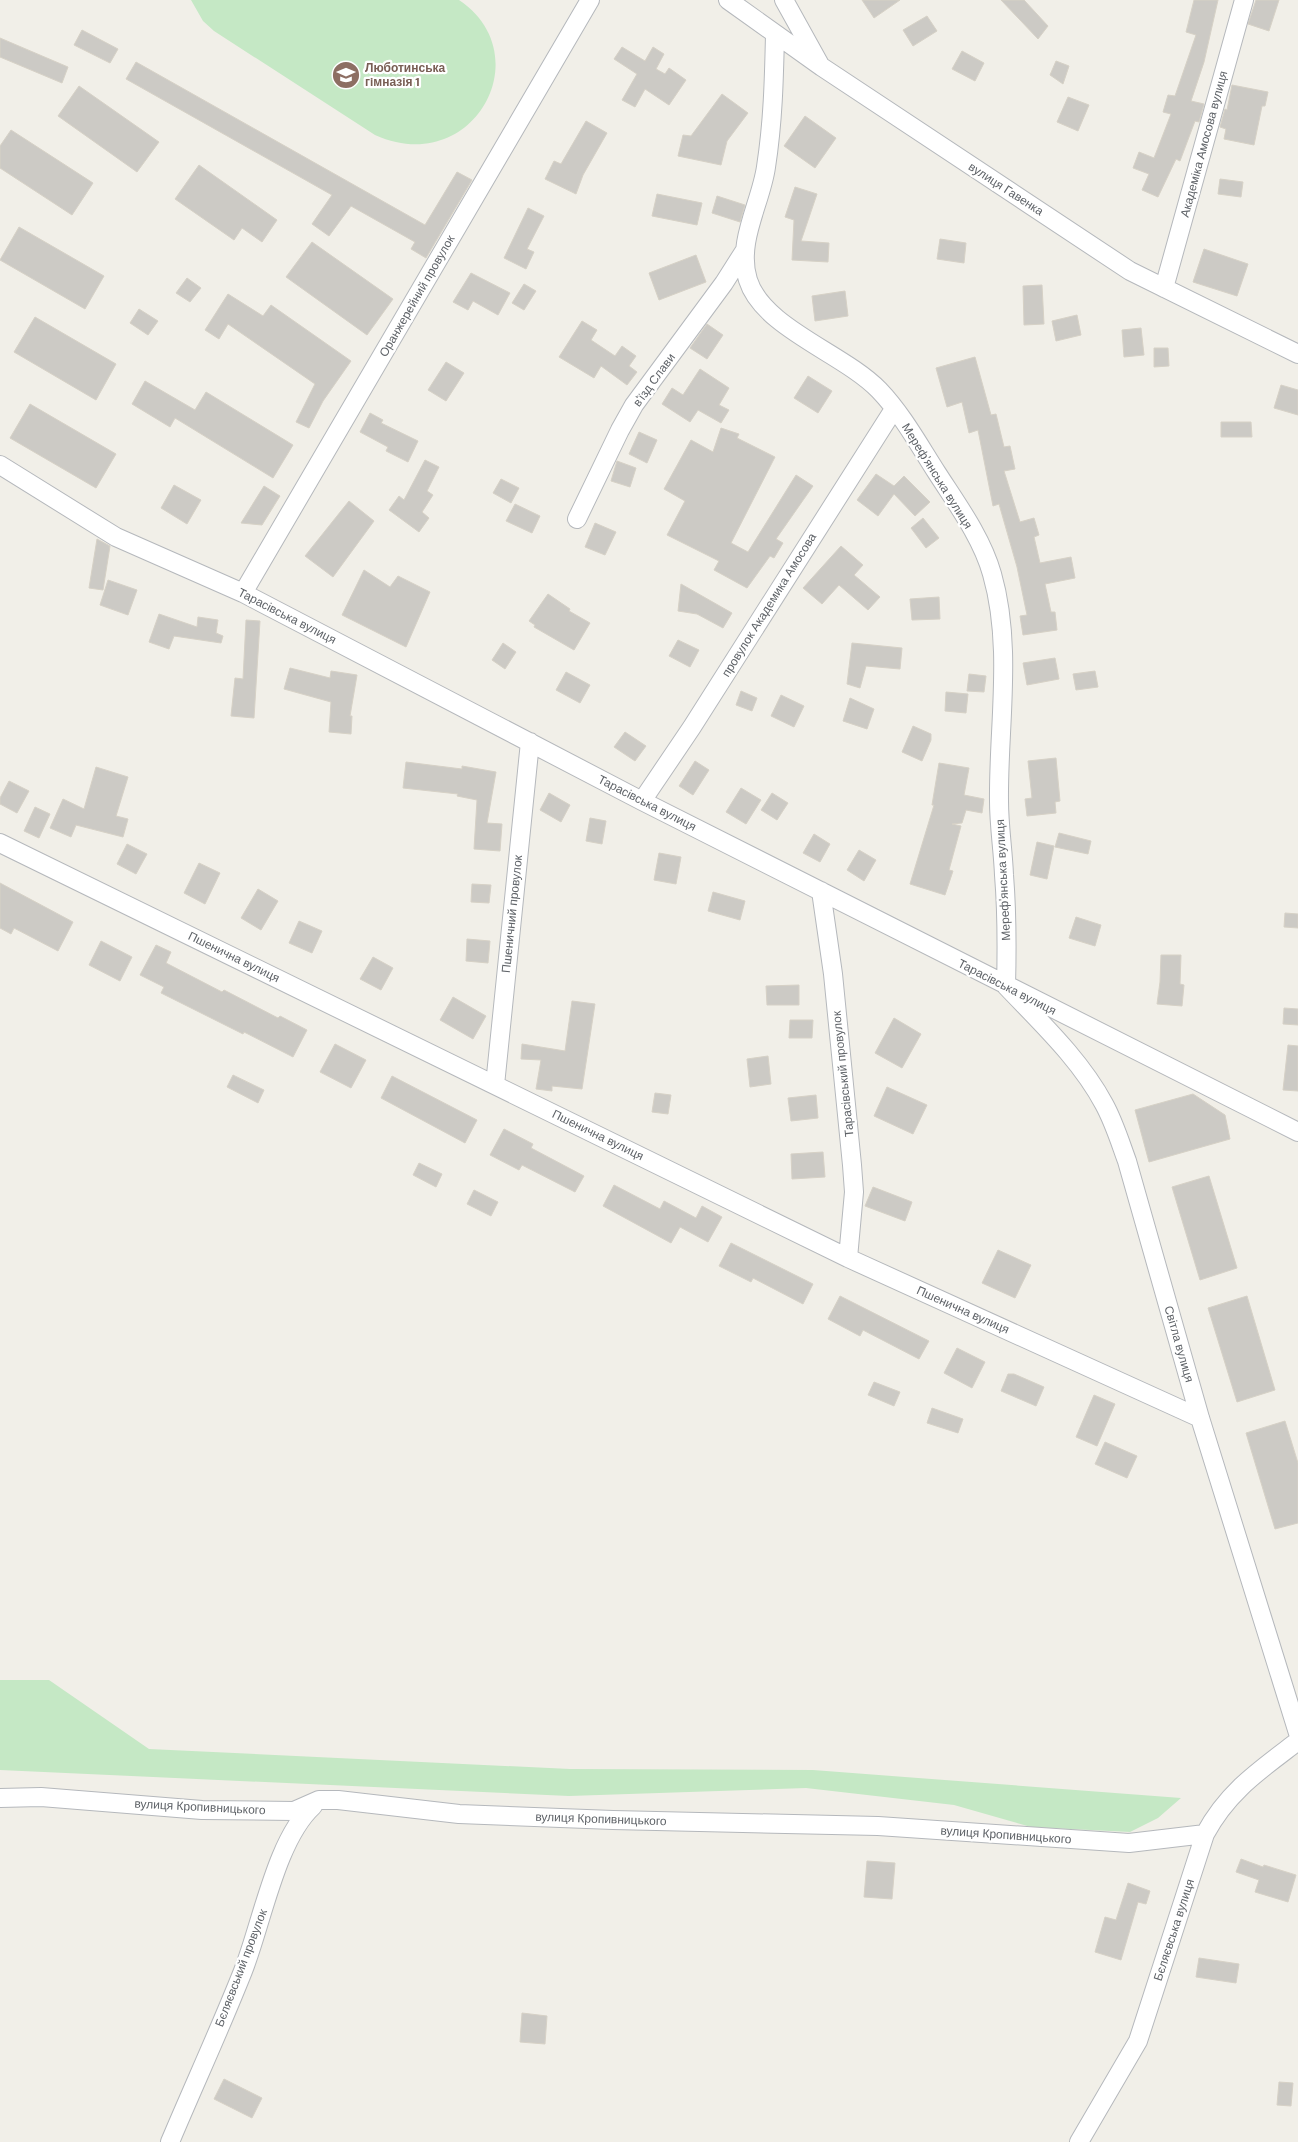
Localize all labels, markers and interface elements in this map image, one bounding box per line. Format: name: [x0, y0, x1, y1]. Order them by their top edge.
school or university icon: Люботинська гiмназiя 1: [331, 60, 361, 90]
place label: Люботинська гiмназiя 1: [365, 60, 446, 90]
street label: Академіка Амосова вулиця: [1177, 69, 1231, 219]
street label: вулиця Гавенка: [965, 159, 1047, 219]
street label: Оранжерейний провулок: [376, 232, 459, 360]
street label: в'їзд Слави: [629, 350, 679, 410]
street label: Мереф'янська вулиця: [898, 420, 976, 532]
street label: провулок Академика Амосова: [718, 530, 820, 680]
street label: Тарасівська вулиця: [235, 584, 339, 648]
street label: Тарасівська вулиця: [595, 771, 699, 835]
street label: Мереф'янська вулиця: [992, 819, 1014, 941]
street label: Пшеничний провулок: [498, 854, 526, 974]
street label: Пшенична вулиця: [186, 928, 282, 986]
street label: Тарасівська вулиця: [955, 955, 1059, 1019]
street label: Тарасівський провулок: [828, 1009, 858, 1138]
street label: Пшенична вулиця: [550, 1106, 646, 1164]
street label: Пшенична вулиця: [914, 1282, 1012, 1338]
street label: Світла вулиця: [1160, 1304, 1198, 1384]
street label: вулиця Кропивницького: [134, 1796, 266, 1818]
street label: вулиця Кропивницького: [535, 1809, 667, 1829]
street label: вулиця Кропивницького: [940, 1822, 1072, 1848]
street label: Бєляєвська вулиця: [1150, 1877, 1198, 1983]
street label: Бєляєвський провулок: [211, 1906, 271, 2029]

